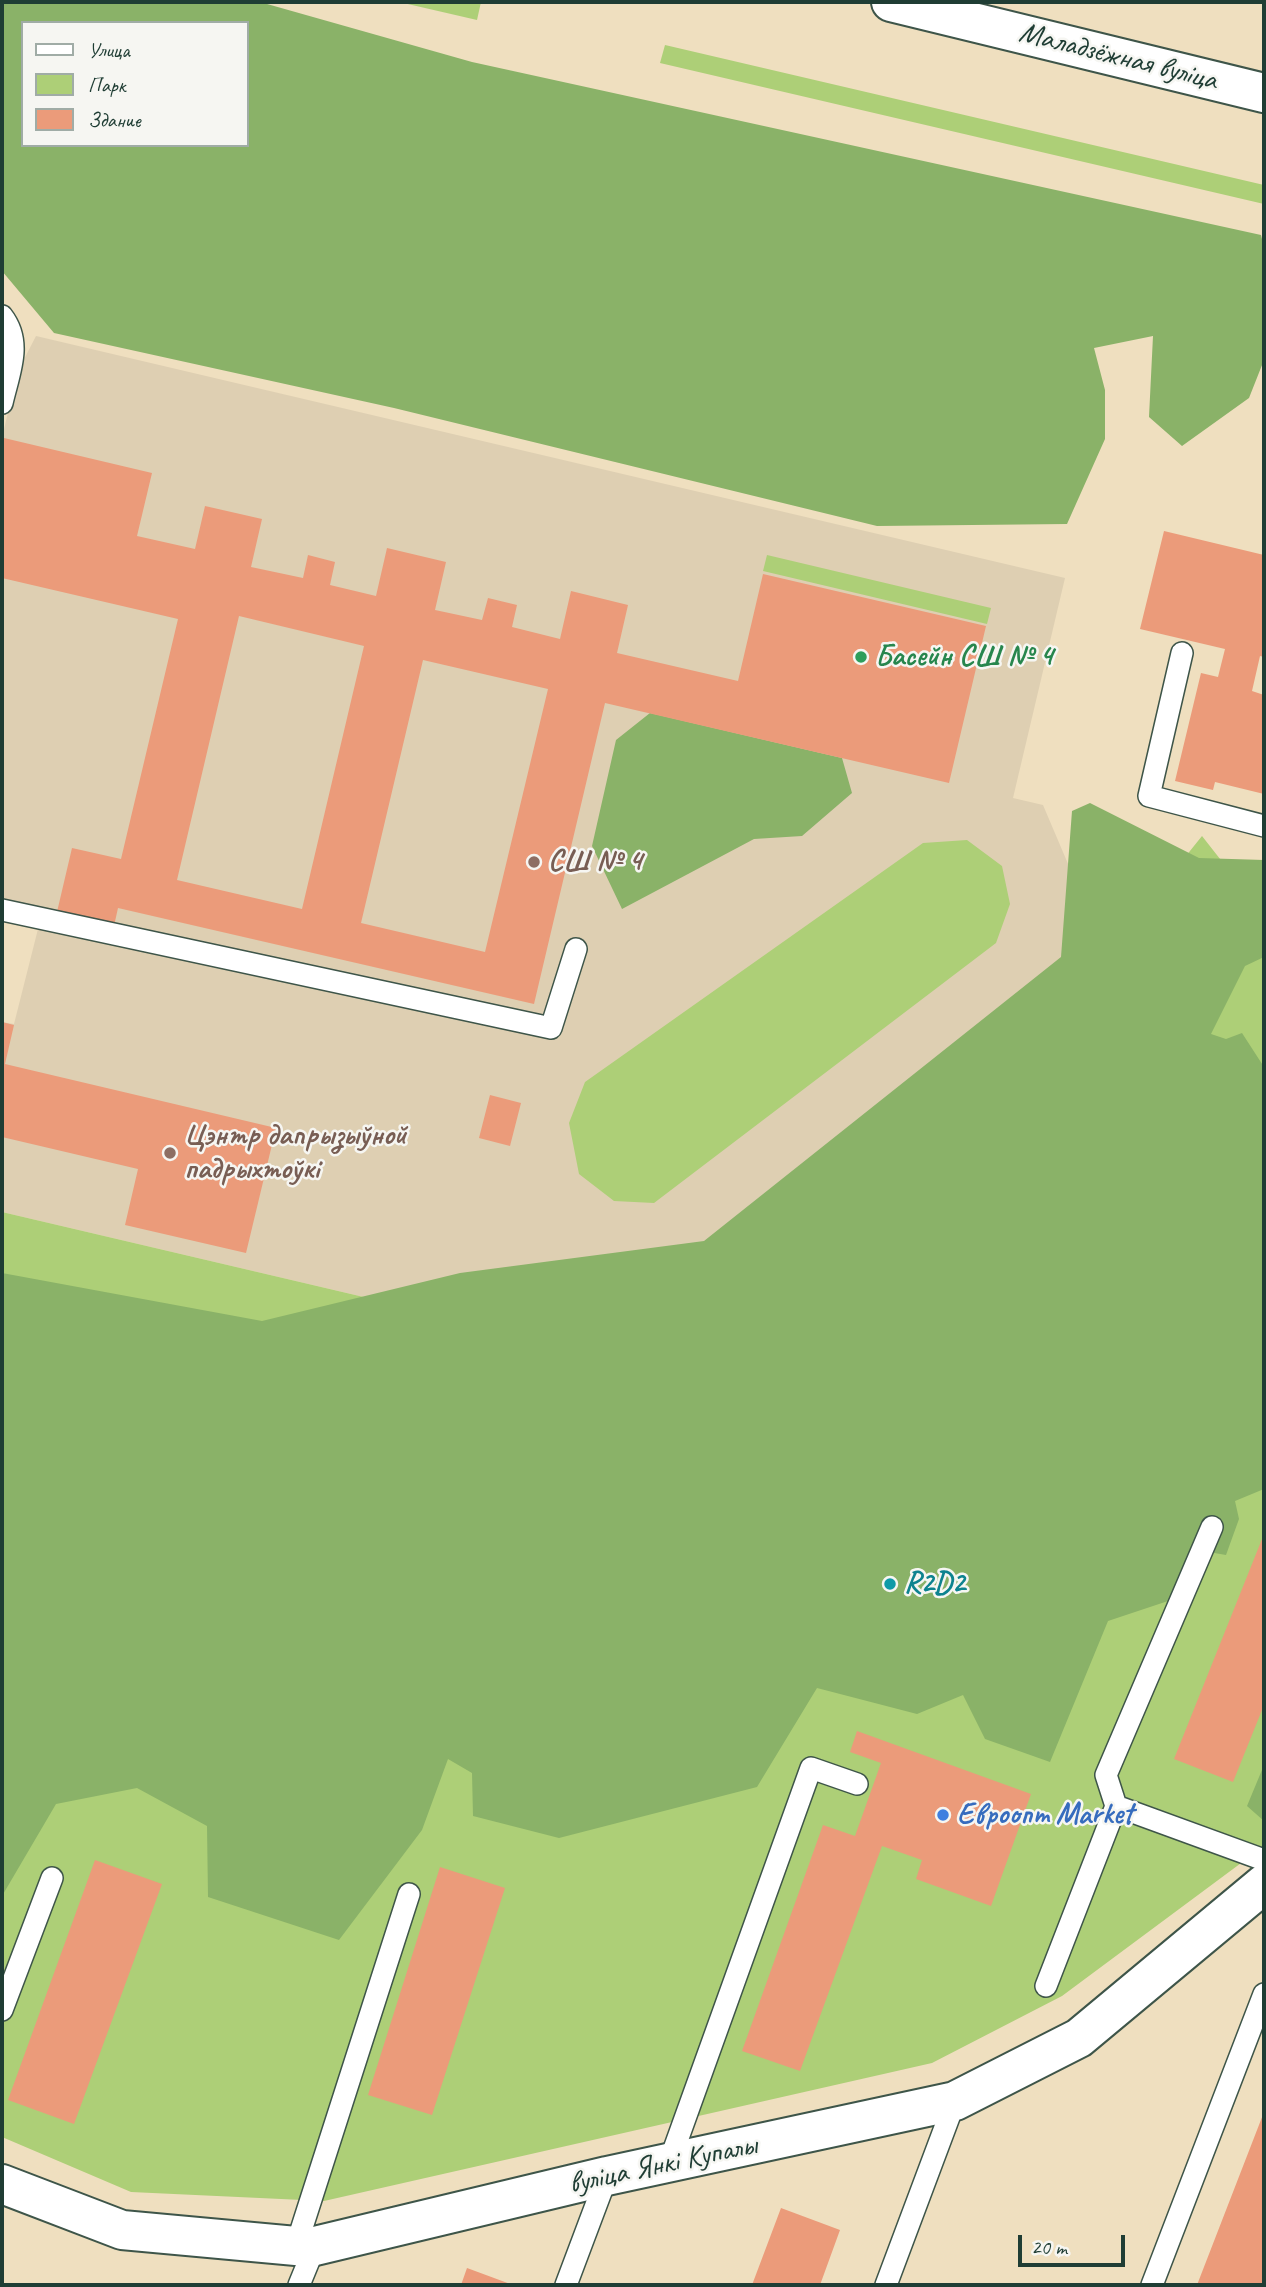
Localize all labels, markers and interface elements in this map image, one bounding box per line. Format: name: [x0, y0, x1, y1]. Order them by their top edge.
street label: Маладзёжная вуліца: [1015, 15, 1221, 99]
legend: [21, 21, 248, 147]
text: Улица: [88, 37, 130, 63]
text: Парк: [88, 72, 125, 98]
text: Здание: [88, 107, 141, 133]
place label: Басейн СШ № 4: [875, 639, 1053, 675]
marker: Басейн СШ № 4: [853, 649, 869, 665]
place label: СШ № 4: [548, 844, 642, 880]
marker: СШ № 4: [526, 854, 542, 870]
place label: Цэнтр дапрызыўной падрыхтоўкі: [184, 1118, 406, 1188]
marker: Цэнтр дапрызыўной падрыхтоўкі: [162, 1145, 178, 1161]
place label: R2D2: [904, 1566, 965, 1602]
marker: R2D2: [882, 1576, 898, 1592]
place label: Евроопт Market: [957, 1797, 1133, 1833]
marker: Евроопт Market: [935, 1807, 951, 1823]
street label: вуліца Янкі Купалы: [566, 2127, 760, 2203]
scale bar: [1021, 2220, 1128, 2264]
text: 20 m: [1031, 2234, 1067, 2260]

